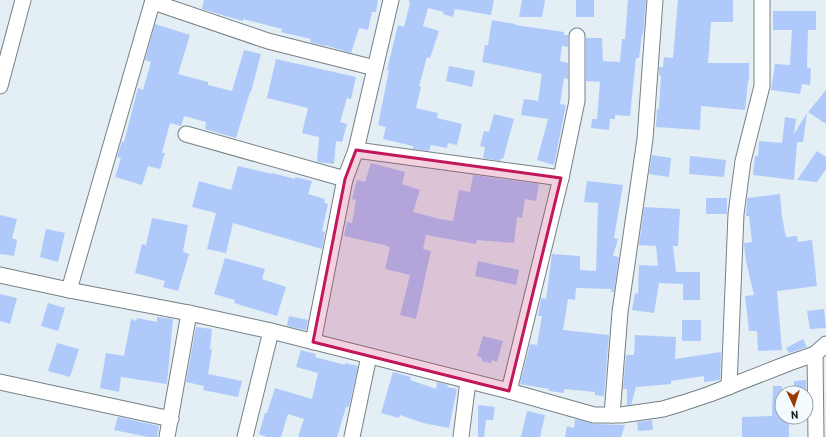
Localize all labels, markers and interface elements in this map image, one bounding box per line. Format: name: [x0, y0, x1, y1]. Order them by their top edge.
north arrow: [774, 385, 814, 425]
text: N: [791, 409, 799, 422]

